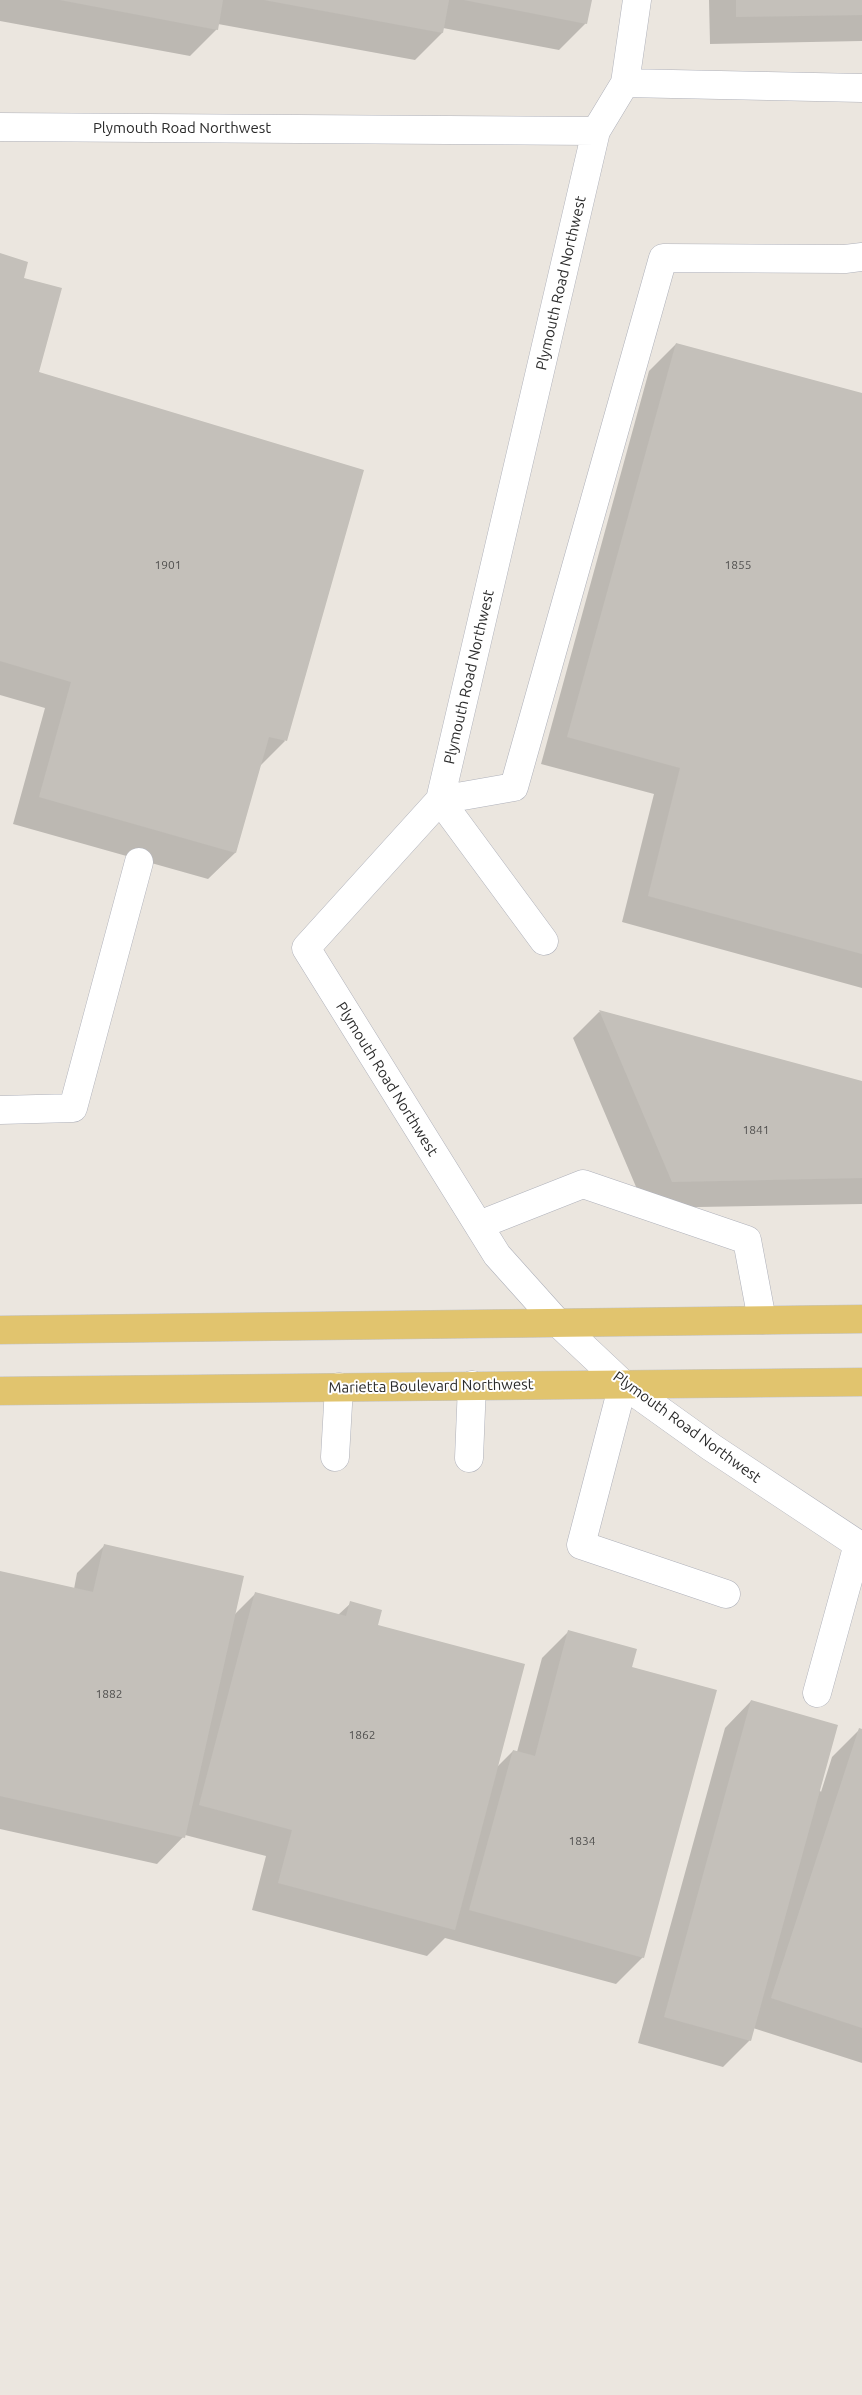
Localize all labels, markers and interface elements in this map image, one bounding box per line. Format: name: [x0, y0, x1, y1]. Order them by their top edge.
street label: Plymouth Road Northwest: [93, 119, 271, 137]
street label: Plymouth Road Northwest: [532, 194, 590, 372]
house number: 1901: [154, 558, 182, 572]
house number: 1855: [724, 558, 752, 572]
street label: Plymouth Road Northwest: [440, 588, 498, 766]
street label: Plymouth Road Northwest: [332, 999, 442, 1159]
house number: 1841: [742, 1123, 770, 1137]
street label: Plymouth Road Northwest: [610, 1367, 764, 1487]
street label: Marietta Boulevard Northwest: [328, 1375, 534, 1397]
house number: 1882: [95, 1687, 123, 1701]
house number: 1862: [348, 1728, 376, 1742]
house number: 1834: [568, 1834, 596, 1848]

